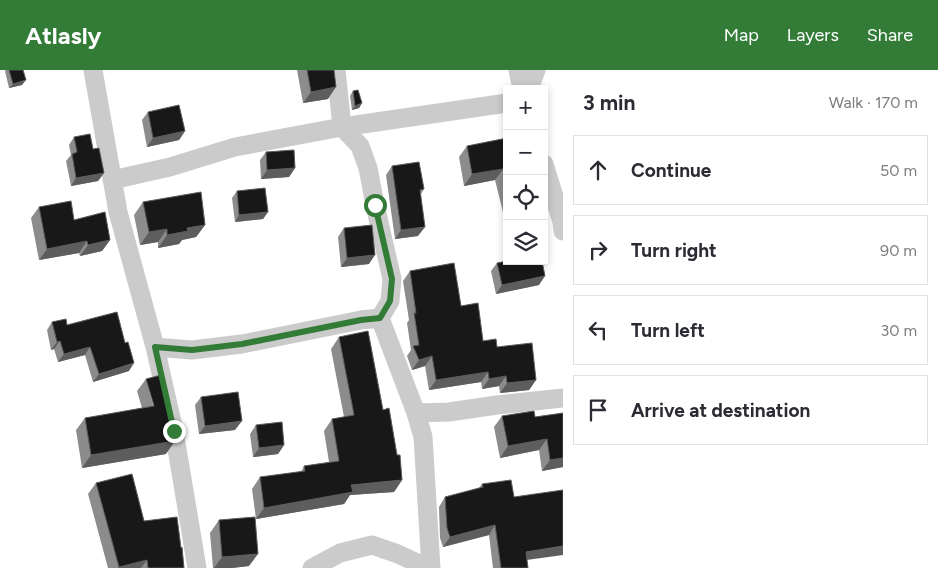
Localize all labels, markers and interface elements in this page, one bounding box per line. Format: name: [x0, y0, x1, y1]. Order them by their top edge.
text: Atlasly: [25, 21, 101, 50]
text: Map: [724, 24, 759, 46]
text: Layers: [787, 24, 839, 46]
text: Share: [867, 24, 913, 46]
map controls: [503, 85, 548, 265]
button: +: [503, 85, 548, 130]
text: 3 min: [583, 90, 635, 115]
text: Walk · 170 m: [829, 93, 918, 112]
button: −: [503, 130, 548, 175]
icon: ahead: [584, 156, 612, 184]
text: Continue: [631, 159, 711, 182]
text: 50 m: [880, 161, 917, 180]
button: locate: [503, 175, 548, 220]
route start: [364, 194, 387, 217]
button: layers: [503, 220, 548, 265]
icon: right: [584, 236, 612, 264]
text: Turn right: [631, 239, 717, 262]
text: 90 m: [880, 241, 917, 260]
icon: left: [584, 316, 612, 344]
text: Turn left: [631, 319, 705, 342]
text: 30 m: [880, 321, 917, 340]
icon: arrive: [584, 396, 612, 424]
text: Arrive at destination: [631, 399, 810, 422]
route end: [163, 420, 186, 443]

